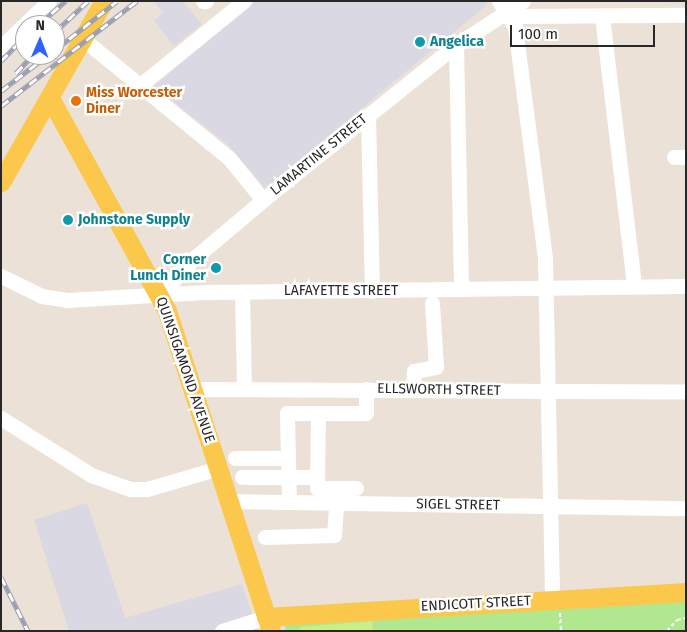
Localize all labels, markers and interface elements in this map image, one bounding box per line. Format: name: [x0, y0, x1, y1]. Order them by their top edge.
north arrow: [15, 15, 65, 65]
scale bar: [512, 15, 657, 47]
text: N: [35, 17, 45, 34]
text: 100 m: [518, 25, 558, 43]
place label: Angelica: [430, 34, 484, 50]
marker: Angelica: [414, 36, 426, 48]
place label: Miss Worcester Diner: [86, 85, 182, 118]
marker: Miss Worcester Diner: [70, 95, 82, 107]
street label: LAMARTINE STREET: [267, 111, 371, 199]
place label: Johnstone Supply: [78, 212, 190, 228]
marker: Johnstone Supply: [62, 214, 74, 226]
place label: Corner Lunch Diner: [130, 252, 206, 284]
marker: Corner Lunch Diner: [210, 262, 222, 274]
street label: LAFAYETTE STREET: [284, 283, 398, 299]
street label: QUINSIGAMOND AVENUE: [152, 295, 218, 445]
street label: ELLSWORTH STREET: [377, 381, 501, 399]
street label: SIGEL STREET: [416, 496, 500, 514]
street label: ENDICOTT STREET: [420, 593, 532, 615]

